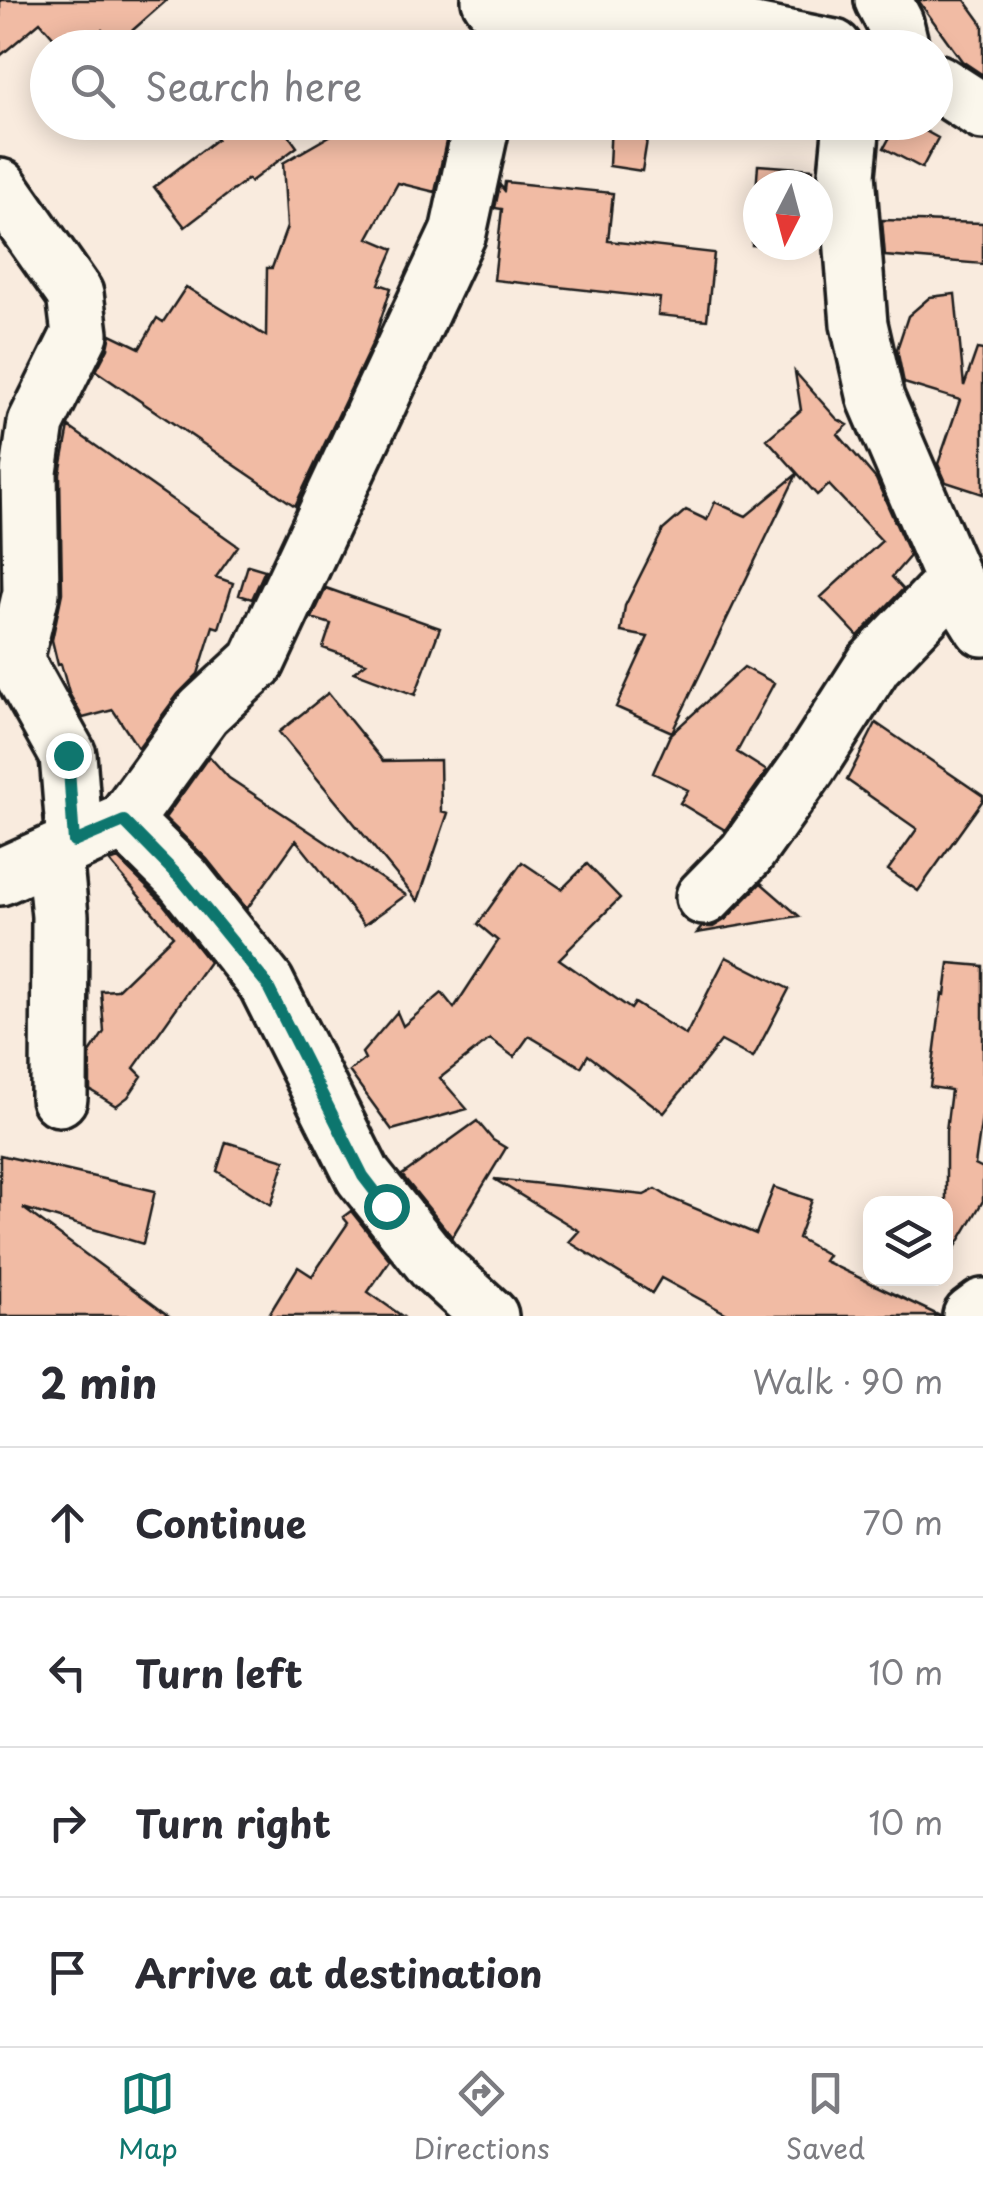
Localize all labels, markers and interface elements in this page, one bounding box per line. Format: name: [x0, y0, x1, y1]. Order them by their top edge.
search box: [30, 30, 953, 140]
text: Search here: [145, 57, 362, 114]
icon: search: [65, 58, 120, 113]
north arrow: [743, 170, 833, 260]
route end: [46, 733, 92, 779]
route start: [364, 1184, 410, 1230]
map controls: [863, 1196, 953, 1286]
button: layers: [863, 1196, 953, 1286]
text: 2 min: [40, 1350, 157, 1413]
text: Walk · 90 m: [752, 1357, 943, 1405]
text: Continue: [135, 1494, 306, 1551]
icon: ahead: [40, 1495, 95, 1550]
text: 70 m: [863, 1498, 943, 1546]
text: Turn left: [135, 1644, 303, 1701]
icon: left: [40, 1645, 95, 1700]
text: 10 m: [869, 1648, 943, 1696]
text: Turn right: [135, 1794, 331, 1851]
icon: right: [40, 1795, 95, 1850]
text: 10 m: [869, 1798, 943, 1846]
text: Arrive at destination: [135, 1944, 543, 2001]
icon: arrive: [40, 1945, 95, 2000]
tab: Map: [118, 2066, 178, 2169]
tab: Directions: [414, 2066, 550, 2169]
tab: Saved: [786, 2066, 865, 2169]

